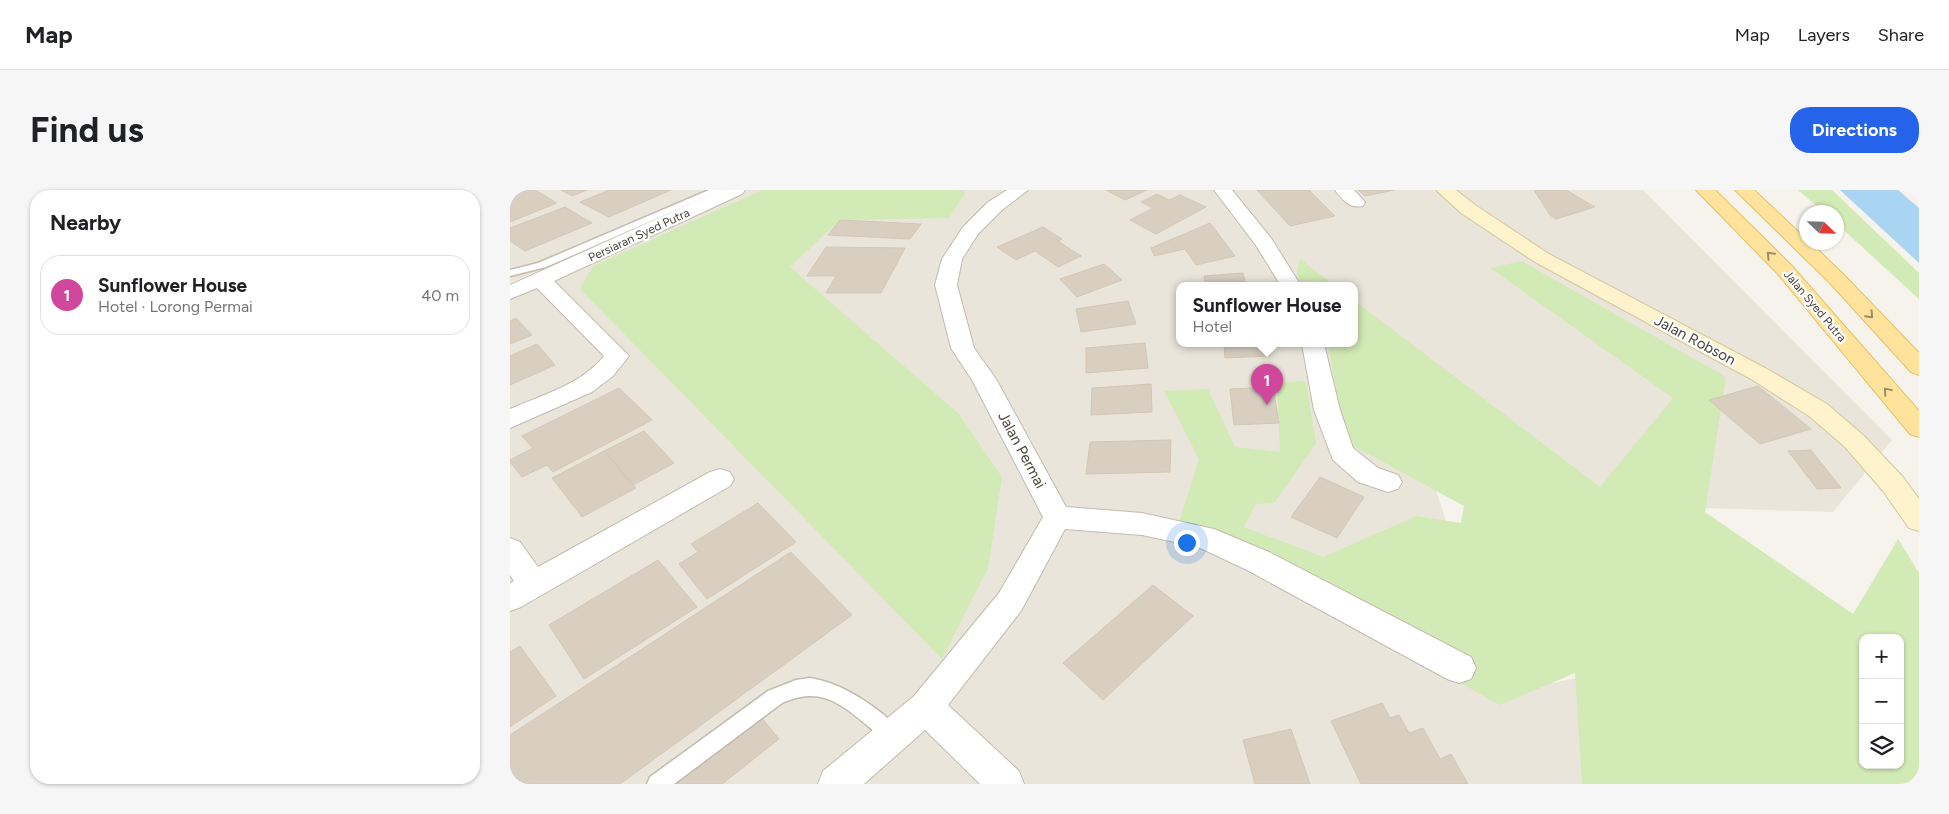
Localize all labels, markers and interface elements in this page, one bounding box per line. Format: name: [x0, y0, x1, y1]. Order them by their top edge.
text: Map: [25, 20, 73, 49]
text: Map: [1735, 24, 1770, 46]
text: Layers: [1798, 24, 1850, 46]
text: Share: [1878, 24, 1924, 46]
button: Directions: [1790, 107, 1919, 153]
text: Find us: [30, 109, 144, 151]
street label: Persiaran Syed Putra: [586, 205, 692, 265]
north arrow: [1799, 205, 1844, 250]
text: Nearby: [50, 210, 121, 235]
one-way arrow: [1767, 252, 1776, 261]
street label: Jalan Syed Putra: [1781, 267, 1849, 345]
text: Sunflower House: [98, 274, 247, 297]
popup: [1176, 282, 1358, 347]
text: 1: [64, 286, 70, 305]
text: 40 m: [421, 286, 459, 305]
text: Sunflower House: [1192, 294, 1342, 317]
text: Hotel · Lorong Permai: [98, 297, 253, 316]
one-way arrow: [1864, 309, 1873, 318]
street label: Jalan Robson: [1651, 311, 1739, 369]
text: Hotel: [1192, 317, 1232, 336]
pin: 1: [1251, 364, 1283, 405]
one-way arrow: [1884, 388, 1893, 397]
street label: Jalan Permai: [994, 409, 1050, 491]
your location: [1174, 530, 1200, 556]
map controls: [1859, 634, 1904, 769]
button: +: [1859, 634, 1904, 679]
button: −: [1859, 679, 1904, 724]
button: layers: [1859, 724, 1904, 769]

